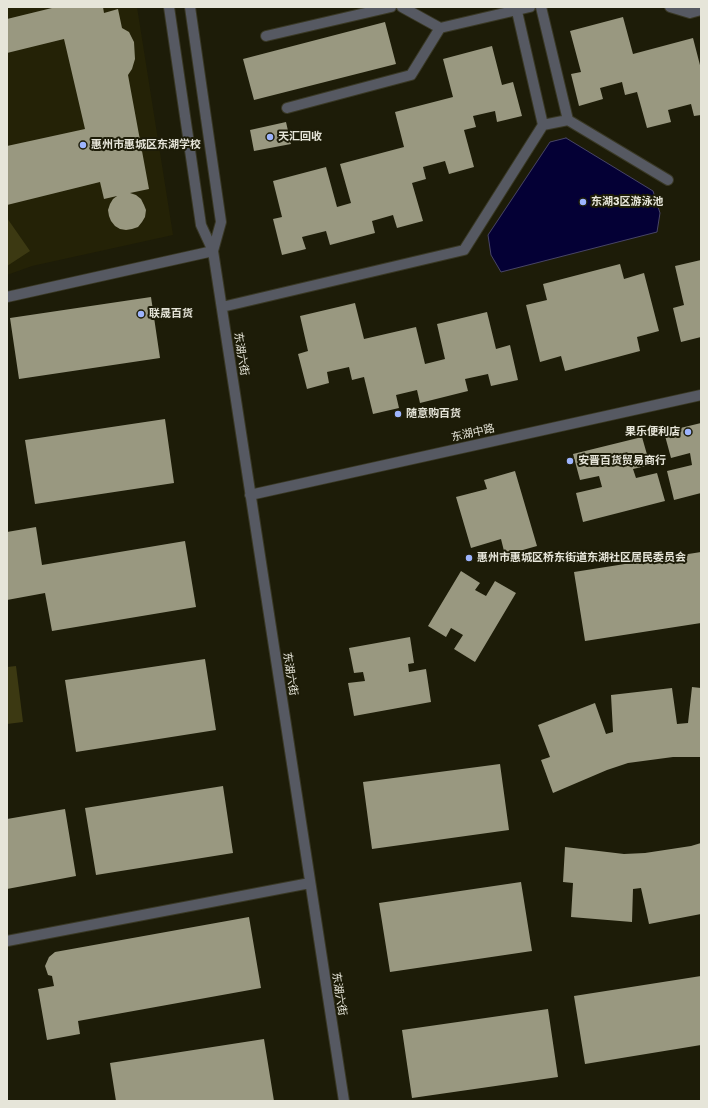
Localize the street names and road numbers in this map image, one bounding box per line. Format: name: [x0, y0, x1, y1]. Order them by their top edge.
street label: 东湖六街: [231, 331, 251, 377]
street label: 东湖中路: [450, 422, 496, 444]
street label: 东湖六街: [280, 651, 300, 697]
street label: 东湖六街: [329, 971, 349, 1017]

